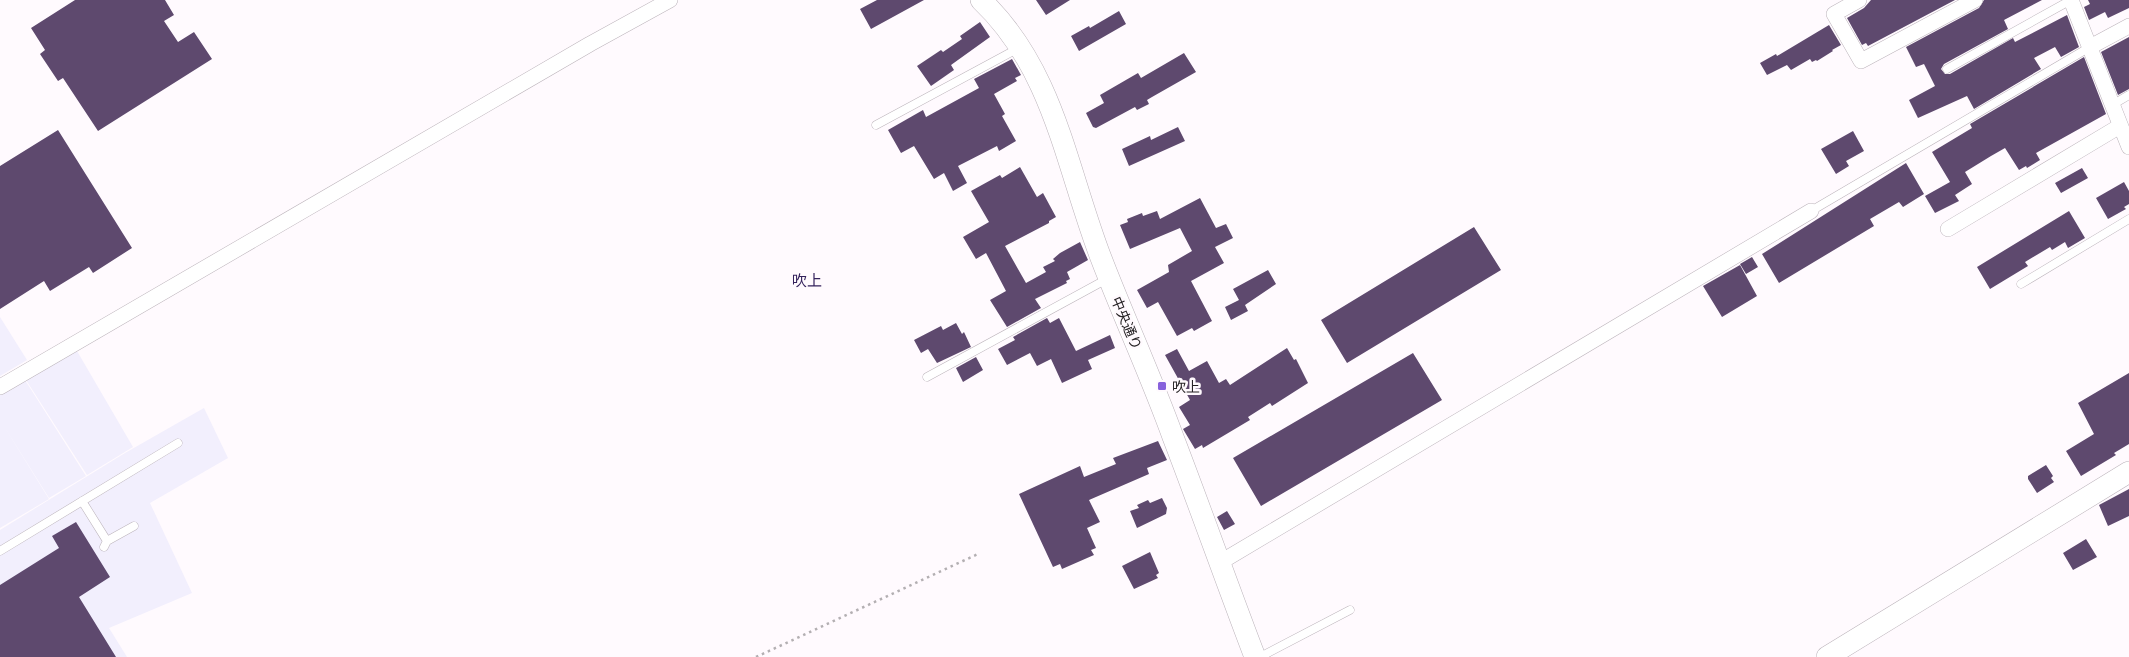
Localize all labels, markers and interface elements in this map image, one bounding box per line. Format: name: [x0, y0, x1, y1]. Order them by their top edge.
district label: 吹上: [792, 270, 822, 290]
street label: 中央通り: [1107, 294, 1147, 352]
place label: 吹上: [1172, 377, 1200, 396]
marker: 吹上: [1156, 380, 1168, 392]

